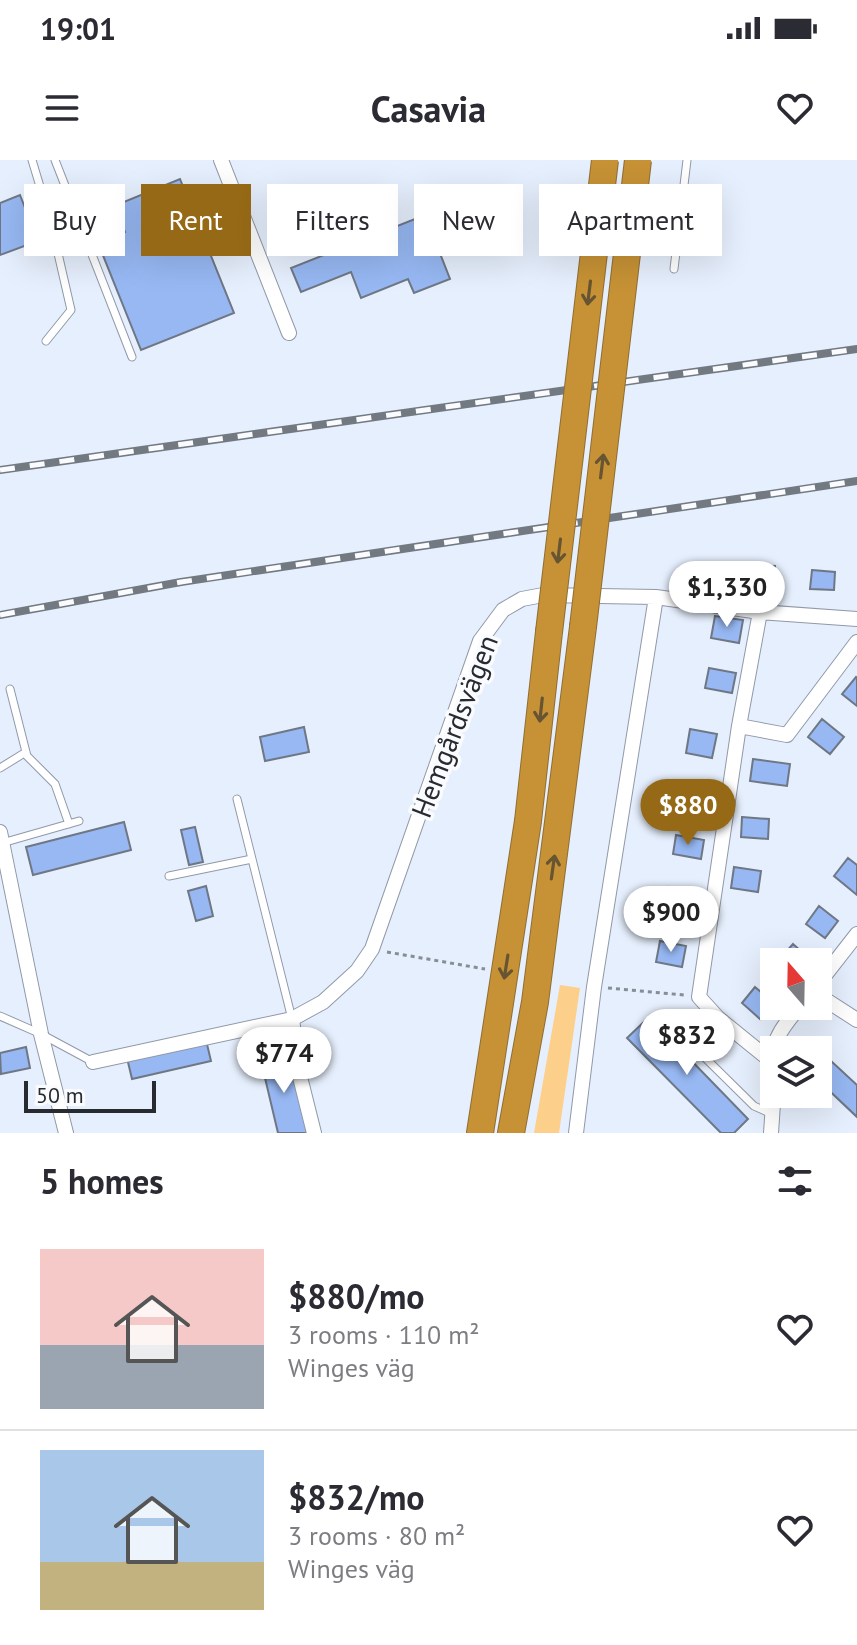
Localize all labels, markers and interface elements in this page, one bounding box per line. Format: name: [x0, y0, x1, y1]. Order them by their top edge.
text: 19:01: [40, 9, 116, 48]
text: Casavia: [371, 85, 486, 132]
icon: menu: [40, 86, 84, 130]
icon: heart: [773, 86, 817, 130]
chip: Buy: [24, 184, 125, 256]
chip: Rent: [141, 184, 251, 256]
chip: Filters: [267, 184, 398, 256]
chip: New: [414, 184, 523, 256]
chip: Apartment: [539, 184, 722, 256]
one-way arrow: [582, 279, 597, 306]
one-way arrow: [595, 454, 610, 479]
one-way arrow: [551, 538, 566, 563]
pin: $1,330: [662, 561, 792, 629]
text: $1,330: [687, 570, 767, 603]
street label: Hemgårdsvägen: [402, 629, 506, 823]
one-way arrow: [533, 696, 548, 722]
pin: $880: [641, 779, 735, 847]
text: $880: [659, 788, 717, 821]
one-way arrow: [546, 855, 561, 880]
pin: $900: [624, 886, 718, 954]
text: $900: [642, 895, 700, 928]
north arrow: [760, 948, 832, 1020]
map controls: [760, 948, 832, 1108]
one-way arrow: [498, 954, 513, 979]
pin: $832: [640, 1009, 734, 1077]
text: $832: [658, 1018, 716, 1051]
pin: $774: [237, 1027, 331, 1095]
text: $774: [255, 1036, 313, 1069]
button: layers: [760, 1036, 832, 1108]
scale bar: [24, 1077, 156, 1113]
text: 50 m: [36, 1081, 84, 1109]
text: 5 homes: [40, 1159, 164, 1203]
icon: filters: [773, 1159, 817, 1203]
text: $880/mo: [288, 1274, 425, 1318]
icon: home: [104, 1281, 200, 1377]
icon: heart: [773, 1307, 817, 1351]
text: 3 rooms · 110 m²: [288, 1318, 480, 1351]
text: Winges väg: [288, 1351, 415, 1384]
text: $832/mo: [288, 1475, 425, 1519]
icon: home: [104, 1482, 200, 1578]
icon: heart: [773, 1508, 817, 1552]
text: 3 rooms · 80 m²: [288, 1519, 465, 1552]
text: Winges väg: [288, 1552, 415, 1585]

